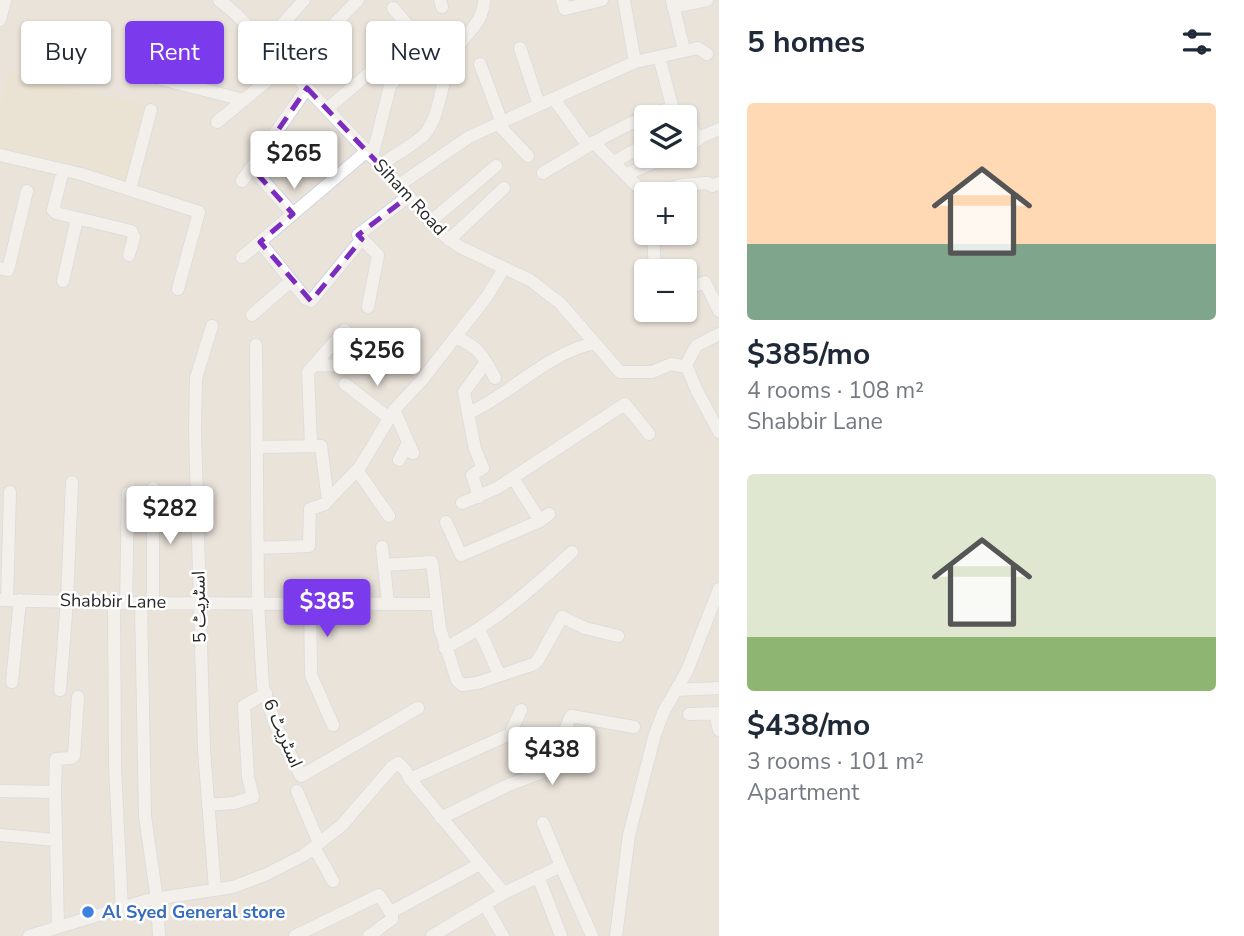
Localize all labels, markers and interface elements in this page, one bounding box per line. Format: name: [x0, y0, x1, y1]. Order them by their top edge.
chip: Buy: [21, 21, 111, 84]
chip: Rent: [125, 21, 224, 84]
chip: Filters: [238, 21, 352, 84]
chip: New: [366, 21, 465, 84]
text: 5 homes: [747, 22, 865, 63]
icon: filters: [1178, 23, 1216, 61]
map controls: [634, 105, 697, 322]
button: layers: [634, 105, 697, 168]
pin: $265: [253, 132, 335, 191]
text: $265: [266, 138, 322, 169]
icon: home: [919, 148, 1045, 274]
street label: Siham Road: [368, 153, 452, 241]
button: +: [634, 182, 697, 245]
button: −: [634, 259, 697, 322]
pin: $256: [336, 328, 418, 388]
text: $385/mo: [747, 334, 870, 375]
text: $256: [349, 335, 405, 366]
text: 4 rooms · 108 m²: [747, 375, 924, 406]
text: Shabbir Lane: [747, 406, 883, 437]
pin: $282: [129, 486, 211, 546]
text: $282: [142, 493, 198, 524]
icon: home: [919, 519, 1045, 645]
street label: اسٹریٹ 5: [186, 571, 212, 643]
pin: $385: [286, 580, 368, 639]
text: $385: [299, 586, 355, 617]
street label: Shabbir Lane: [60, 588, 166, 614]
street label: اسٹریٹ 6: [258, 695, 308, 771]
text: $438/mo: [747, 705, 870, 746]
pin: $438: [511, 728, 593, 787]
text: $438: [524, 734, 580, 765]
text: 3 rooms · 101 m²: [747, 746, 924, 777]
text: Apartment: [747, 777, 859, 808]
place label: Al Syed General store: [102, 900, 285, 924]
marker: Al Syed General store: [80, 904, 96, 920]

